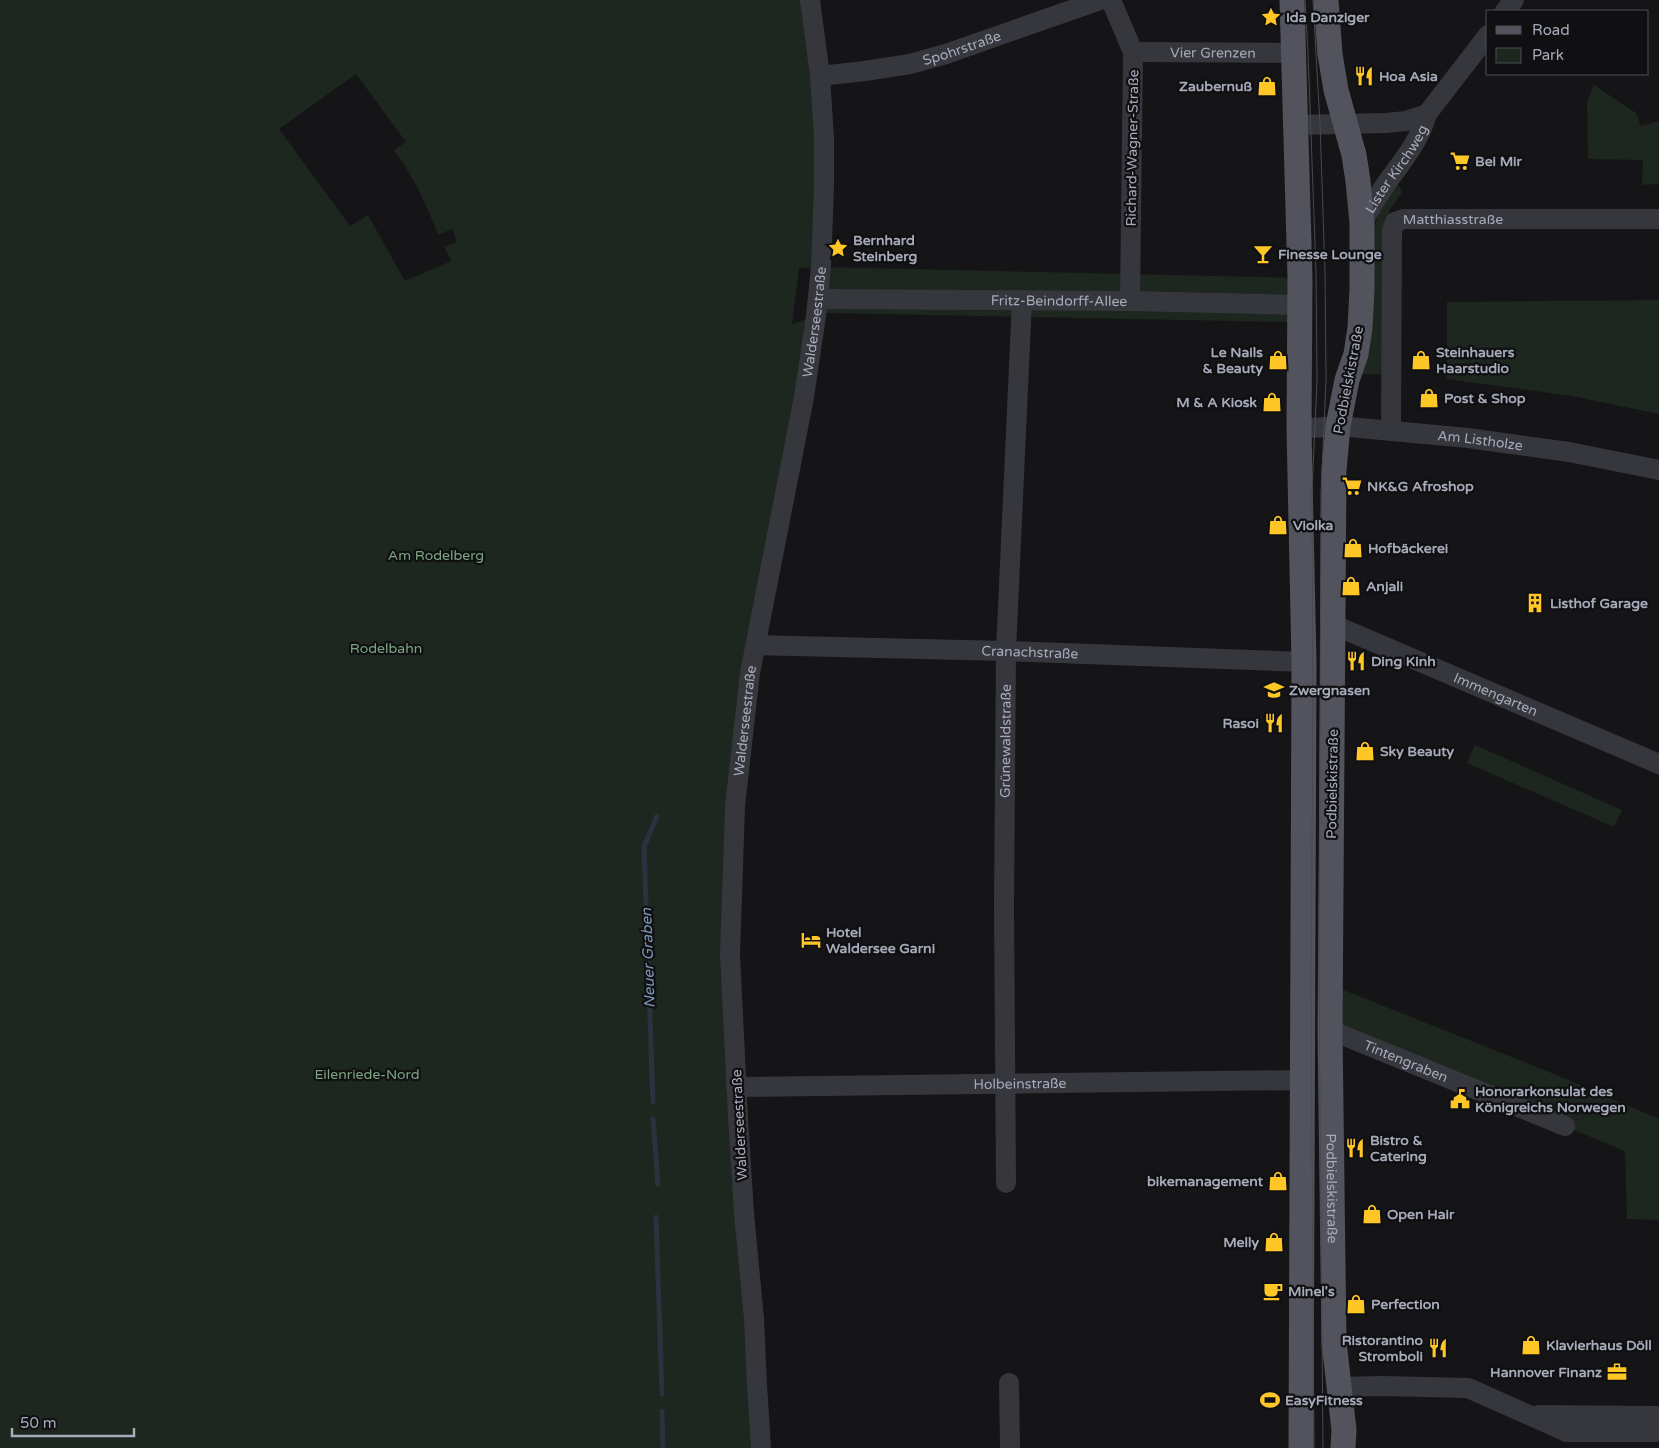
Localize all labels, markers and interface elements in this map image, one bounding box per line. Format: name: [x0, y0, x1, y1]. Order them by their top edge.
place icon: Ida Danziger: [1260, 6, 1282, 28]
place label: Ida Danziger: [1286, 9, 1370, 26]
legend: [1486, 10, 1649, 75]
text: Road: [1532, 21, 1570, 39]
street label: Spohrstraße: [921, 27, 1003, 69]
street label: Vier Grenzen: [1170, 44, 1256, 62]
text: Park: [1532, 46, 1564, 64]
restaurant icon: Hoa Asia: [1353, 65, 1375, 87]
place label: Hoa Asia: [1379, 68, 1438, 85]
street label: Richard-Wagner-Straße: [1123, 69, 1142, 227]
shop icon: Zaubernuß: [1256, 75, 1278, 97]
place label: Zaubernuß: [1179, 78, 1252, 95]
street label: Lister Kirchweg: [1362, 123, 1431, 217]
supermarket icon: Bei Mir: [1449, 150, 1471, 172]
place label: Bei Mir: [1475, 153, 1523, 170]
street label: Matthiasstraße: [1403, 211, 1503, 228]
place label: Bernhard Steinberg: [853, 232, 917, 265]
place icon: Bernhard Steinberg: [827, 237, 849, 259]
bar icon: Finesse Lounge: [1252, 243, 1274, 265]
place label: Finesse Lounge: [1278, 246, 1382, 263]
street label: Walderseestraße: [799, 266, 830, 378]
street label: Fritz-Beindorff-Allee: [991, 292, 1127, 310]
street label: Podbielskistraße: [1330, 325, 1367, 436]
place label: Le Nails & Beauty: [1202, 344, 1263, 377]
place label: Steinhauers Haarstudio: [1436, 344, 1515, 377]
shop icon: Le Nails & Beauty: [1267, 349, 1289, 371]
shop icon: Steinhauers Haarstudio: [1410, 349, 1432, 371]
shop icon: Post & Shop: [1418, 387, 1440, 409]
place label: Post & Shop: [1444, 390, 1526, 407]
shop icon: M & A Kiosk: [1261, 391, 1283, 413]
place label: M & A Kiosk: [1176, 394, 1257, 411]
street label: Am Listholze: [1437, 427, 1524, 455]
supermarket icon: NK&G Afroshop: [1341, 475, 1363, 497]
place label: NK&G Afroshop: [1367, 478, 1474, 495]
shop icon: Violka: [1267, 514, 1289, 536]
place label: Violka: [1293, 517, 1334, 534]
shop icon: Hofbäckerei: [1342, 537, 1364, 559]
place label: Hofbäckerei: [1368, 540, 1448, 557]
park label: Am Rodelberg: [388, 547, 484, 564]
shop icon: Anjali: [1340, 575, 1362, 597]
place label: Anjali: [1366, 578, 1403, 595]
building icon: Listhof Garage: [1524, 592, 1546, 614]
place label: Listhof Garage: [1550, 595, 1648, 612]
park label: Rodelbahn: [350, 640, 422, 657]
street label: Cranachstraße: [981, 642, 1079, 663]
restaurant icon: Ding Kinh: [1345, 650, 1367, 672]
place label: Ding Kinh: [1371, 653, 1436, 670]
street label: Walderseestraße: [730, 664, 760, 777]
street label: Immengarten: [1451, 669, 1540, 720]
school or university icon: Zwergnasen: [1263, 679, 1285, 701]
place label: Zwergnasen: [1289, 682, 1370, 699]
street label: Grünewaldstraße: [997, 684, 1015, 798]
restaurant icon: Rasoi: [1263, 712, 1285, 734]
place label: Rasoi: [1222, 715, 1259, 732]
street label: Podbielskistraße: [1323, 729, 1342, 839]
shop icon: Sky Beauty: [1354, 740, 1376, 762]
place label: Sky Beauty: [1380, 743, 1454, 760]
water label: Neuer Graben: [637, 907, 659, 1008]
place label: Hotel Waldersee Garni: [826, 924, 935, 957]
hotel icon: Hotel Waldersee Garni: [800, 929, 822, 951]
street label: Tintengraben: [1361, 1037, 1450, 1086]
park label: Eilenriede-Nord: [314, 1066, 420, 1083]
street label: Walderseestraße: [728, 1069, 751, 1181]
street label: Holbeinstraße: [973, 1075, 1067, 1093]
place label: Honorarkonsulat des Königreichs Norwegen: [1475, 1083, 1626, 1116]
public building icon: Honorarkonsulat des Königreichs Norwegen: [1449, 1088, 1471, 1110]
place label: Bistro & Catering: [1370, 1132, 1427, 1165]
street label: Podbielskistraße: [1322, 1133, 1341, 1244]
restaurant icon: Bistro & Catering: [1344, 1137, 1366, 1159]
shop icon: bikemanagement: [1267, 1170, 1289, 1192]
place label: bikemanagement: [1147, 1173, 1264, 1190]
shop icon: Open Hair: [1361, 1203, 1383, 1225]
place label: Open Hair: [1387, 1206, 1455, 1223]
shop icon: Melly: [1263, 1231, 1285, 1253]
place label: Melly: [1223, 1234, 1259, 1251]
cafe icon: Minel's: [1262, 1280, 1284, 1302]
place label: Minel's: [1288, 1283, 1335, 1300]
shop icon: Perfection: [1345, 1293, 1367, 1315]
place label: Perfection: [1371, 1296, 1440, 1313]
place label: Ristorantino Stromboli: [1342, 1332, 1423, 1365]
shop icon: Klavierhaus Döll: [1520, 1334, 1542, 1356]
restaurant icon: Ristorantino Stromboli: [1427, 1337, 1449, 1359]
place label: Klavierhaus Döll: [1546, 1337, 1652, 1354]
office icon: Hannover Finanz: [1606, 1361, 1628, 1383]
place label: Hannover Finanz: [1490, 1364, 1602, 1381]
sports icon: EasyFitness: [1259, 1389, 1281, 1411]
place label: EasyFitness: [1285, 1392, 1363, 1409]
scale bar: [12, 1406, 135, 1438]
text: 50 m: [20, 1414, 57, 1432]

